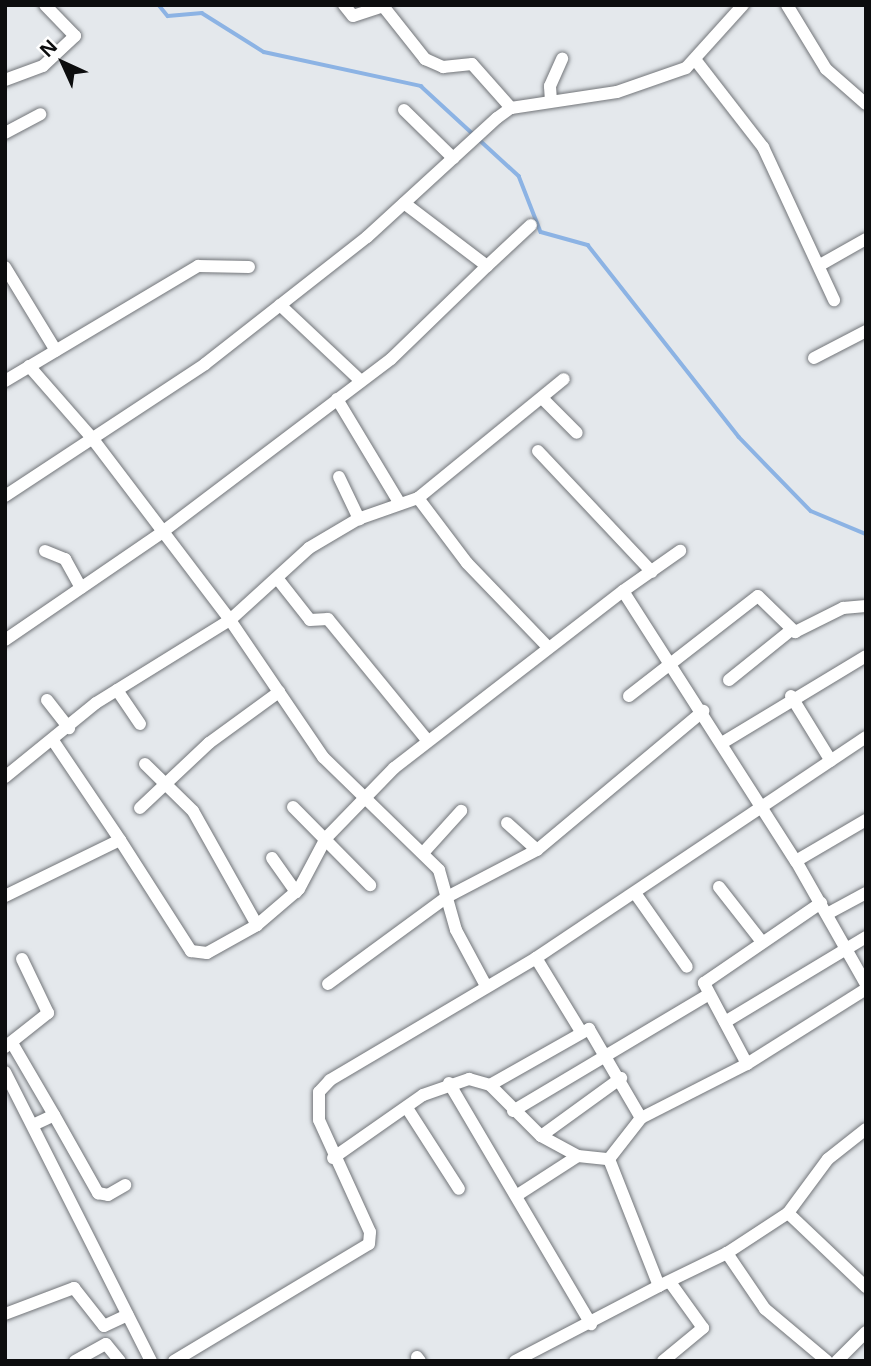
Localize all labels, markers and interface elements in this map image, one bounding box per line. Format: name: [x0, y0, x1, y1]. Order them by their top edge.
north arrow: [28, 28, 98, 98]
text: N: [33, 34, 63, 63]

